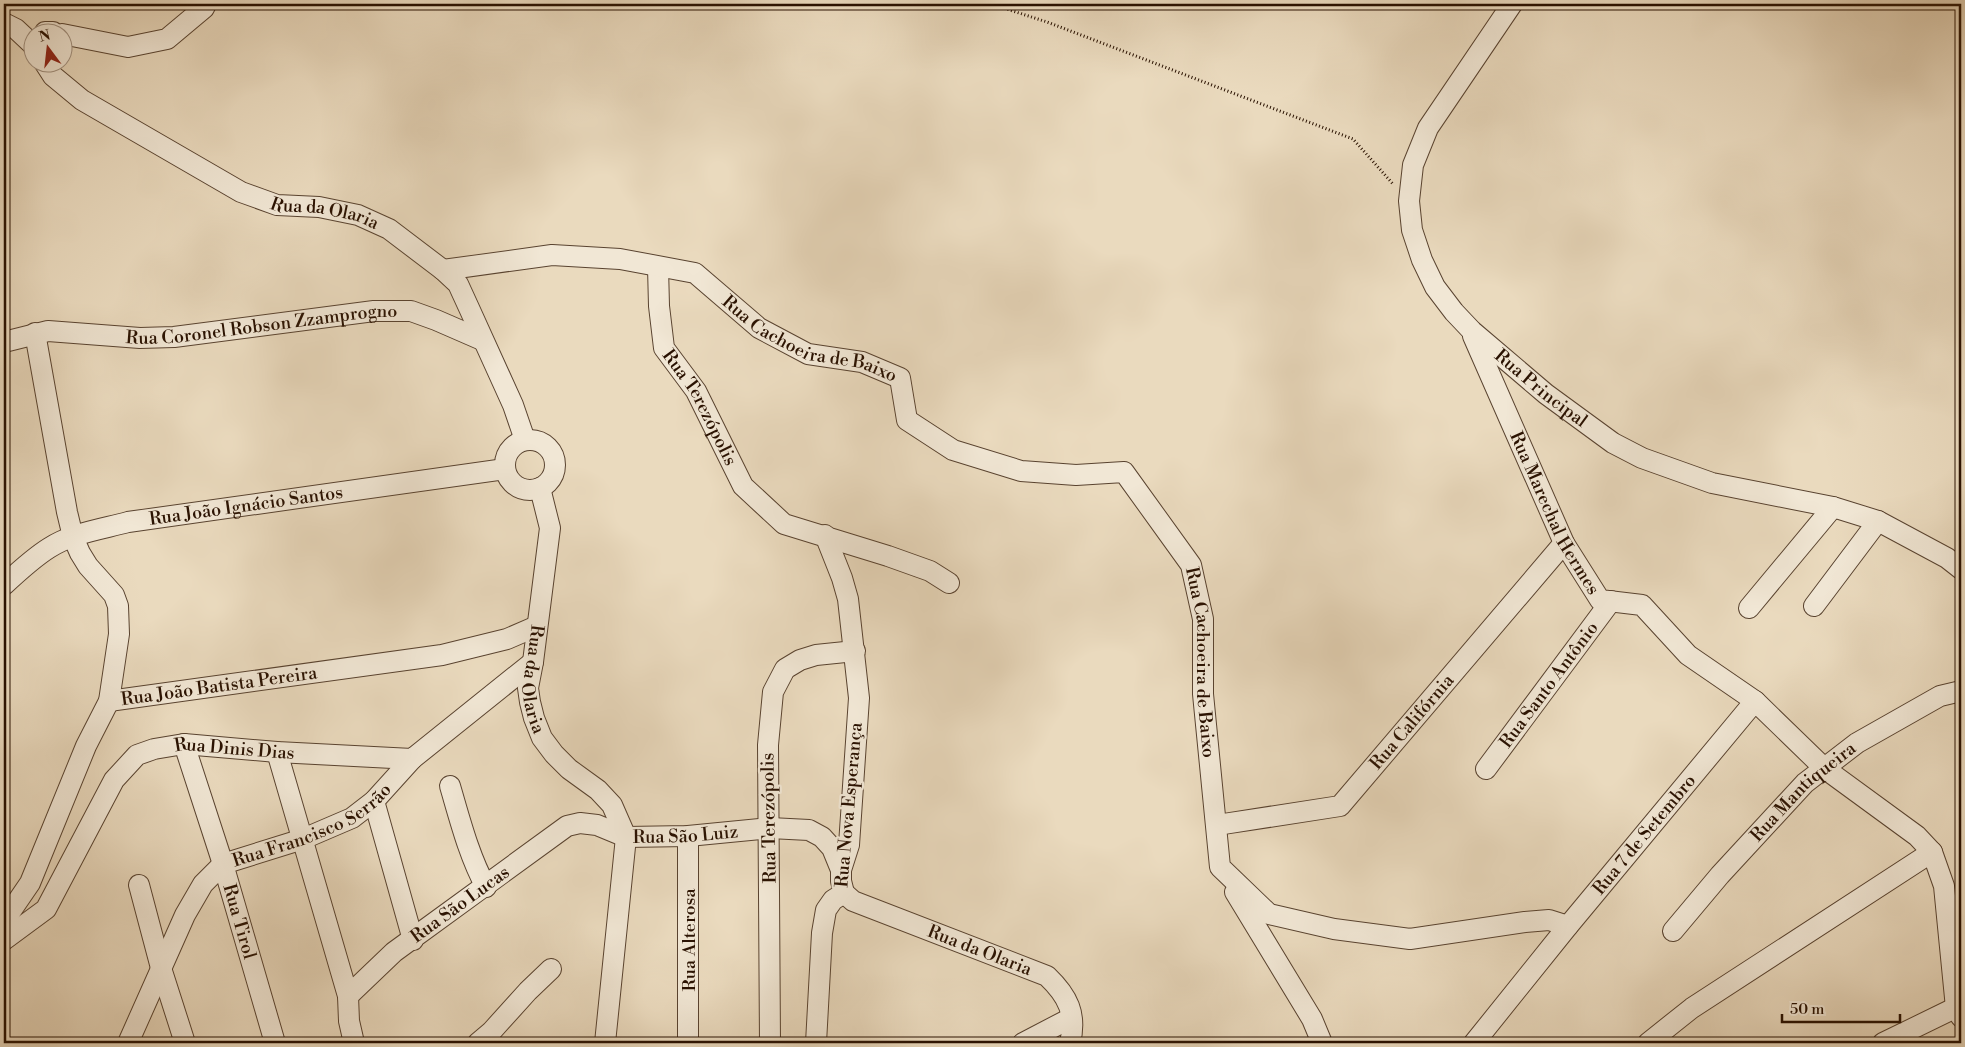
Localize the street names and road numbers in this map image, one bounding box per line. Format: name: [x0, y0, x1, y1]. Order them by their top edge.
street label: Rua da Olaria: [267, 192, 384, 235]
street label: Rua Cachoeira de Baixo: [718, 290, 901, 387]
street label: Rua Coronel Robson Zzamprogno: [125, 299, 397, 350]
street label: Rua Principal: [1490, 344, 1593, 433]
street label: Rua Terezópolis: [657, 345, 743, 469]
street label: Rua Marechal Hermes: [1505, 428, 1605, 599]
street label: Rua João Ignácio Santos: [147, 480, 344, 530]
street label: Rua Cachoeira de Baixo: [1180, 565, 1221, 759]
street label: Rua Santo Antônio: [1494, 617, 1603, 753]
street label: Rua da Olaria: [516, 623, 551, 738]
street label: Rua João Batista Pereira: [119, 661, 319, 711]
street label: Rua Califórnia: [1365, 669, 1459, 774]
street label: Rua Nova Esperança: [830, 721, 868, 889]
street label: Rua Dinis Dias: [172, 732, 295, 764]
street label: Rua Mantiqueira: [1745, 736, 1861, 846]
street label: Rua Terezópolis: [756, 752, 782, 884]
street label: Rua 7 de Setembro: [1587, 770, 1701, 900]
street label: Rua Francisco Serrão: [229, 778, 396, 872]
street label: Rua São Luiz: [632, 820, 739, 848]
street label: Rua São Lucas: [406, 860, 514, 948]
street label: Rua Tirol: [218, 881, 262, 962]
street label: Rua Alterosa: [678, 888, 701, 992]
street label: Rua da Olaria: [924, 919, 1036, 981]

